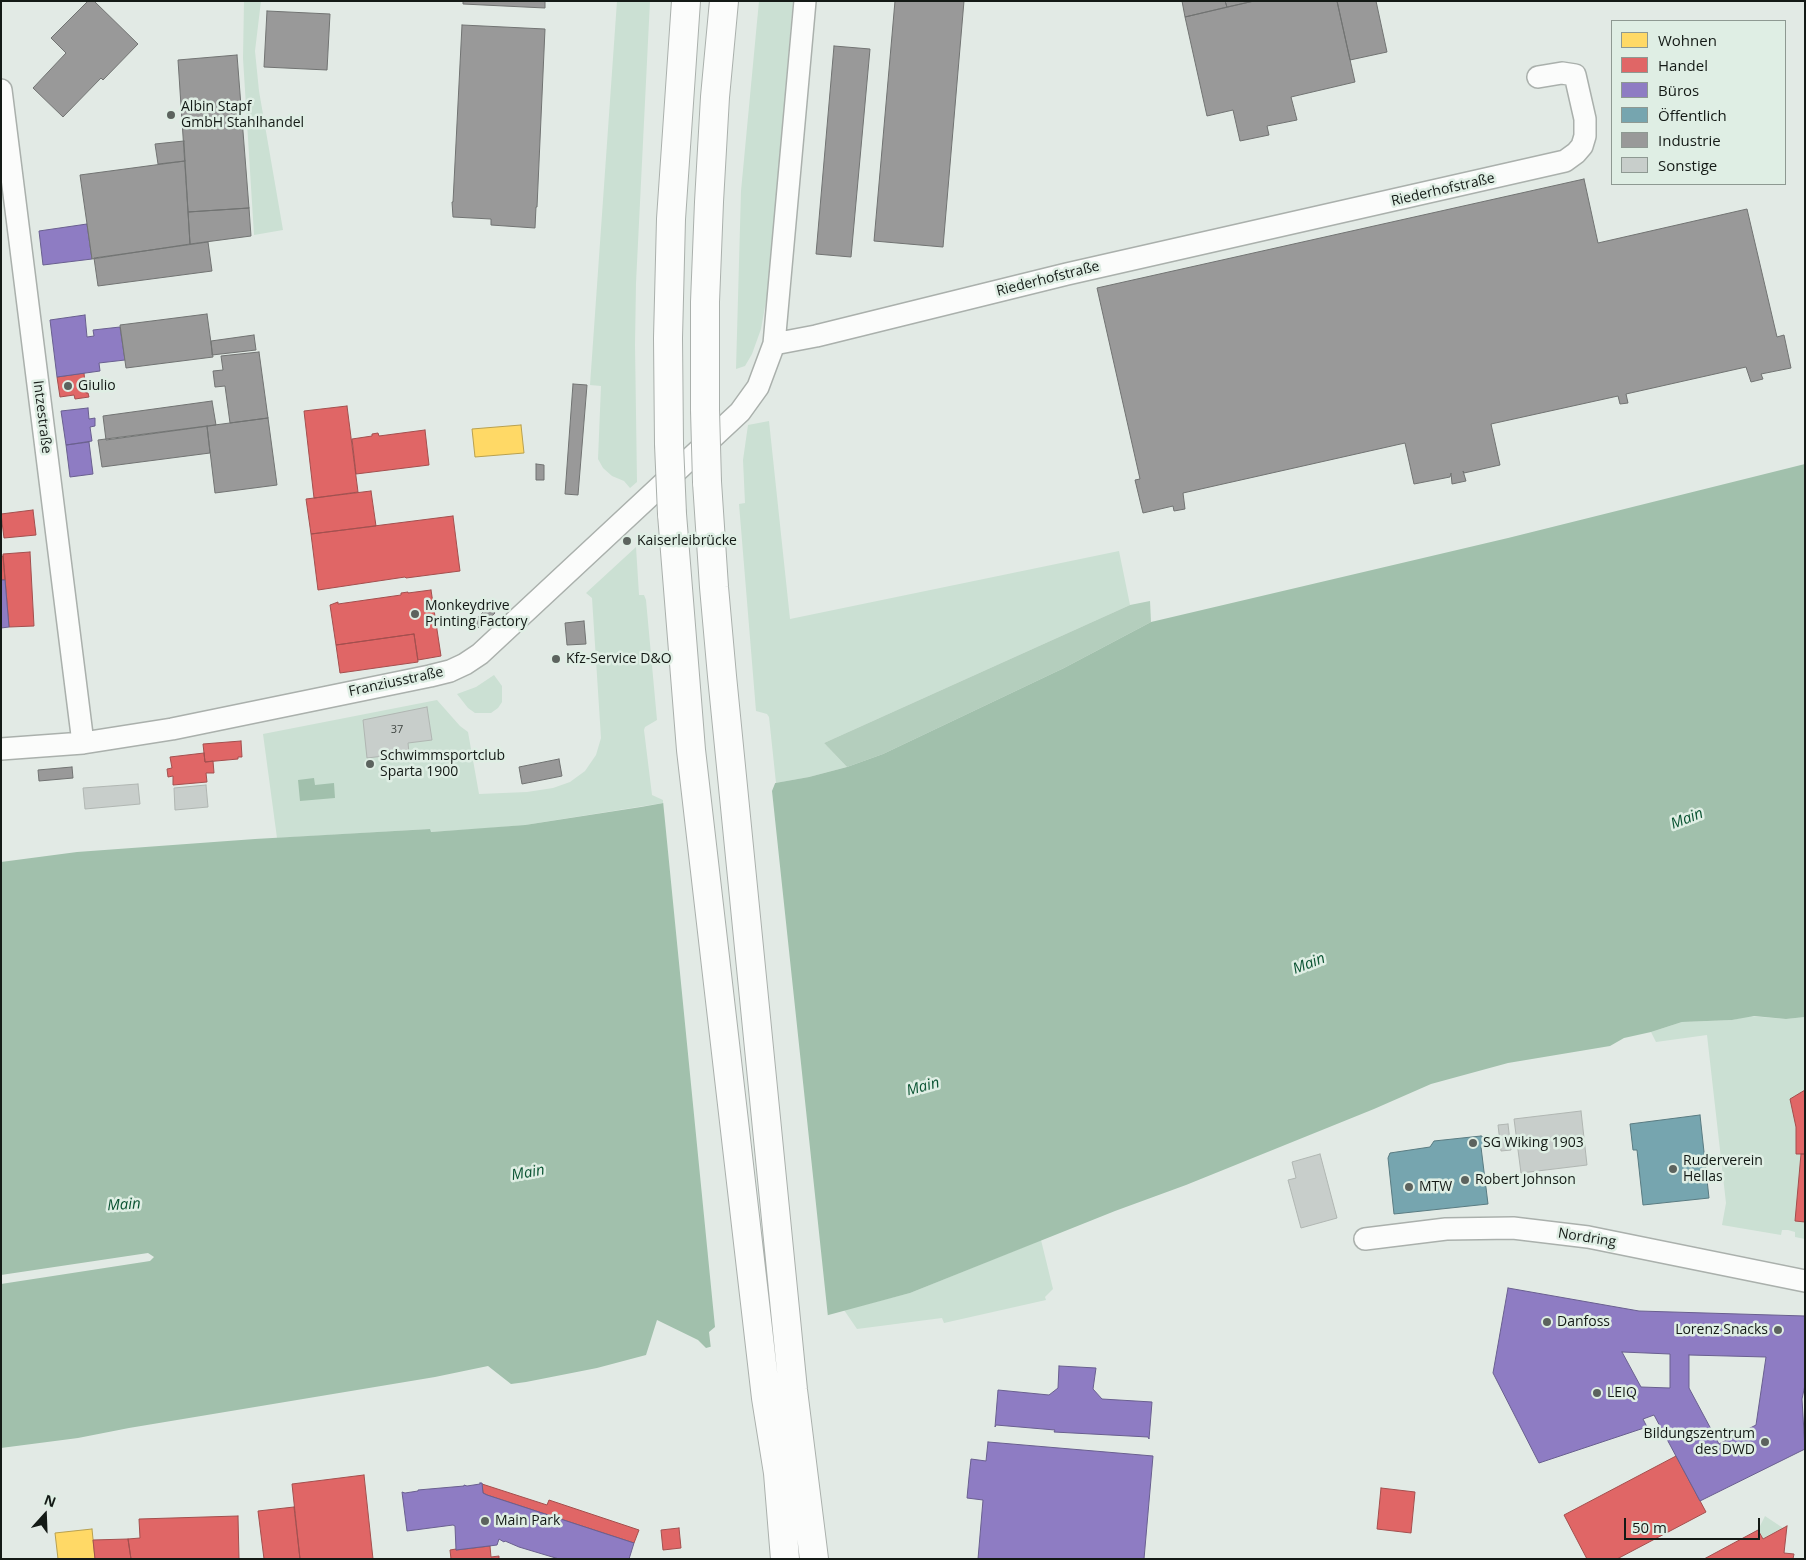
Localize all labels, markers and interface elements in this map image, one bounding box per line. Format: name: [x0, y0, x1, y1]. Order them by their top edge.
legend: [1611, 20, 1786, 185]
text: Wohnen: [1658, 30, 1717, 50]
text: Handel: [1658, 55, 1708, 75]
text: Büros: [1658, 80, 1699, 100]
place label: Albin Stapf GmbH Stahlhandel: [181, 99, 304, 132]
text: Öffentlich: [1658, 105, 1727, 125]
marker: Albin Stapf GmbH Stahlhandel: [165, 109, 177, 121]
text: Industrie: [1658, 130, 1721, 150]
text: Sonstige: [1658, 155, 1717, 175]
street label: Riederhofstraße: [1390, 170, 1496, 210]
street label: Riederhofstraße: [995, 258, 1101, 300]
place label: Giulio: [78, 378, 116, 394]
street label: Intzestraße: [29, 379, 55, 455]
marker: Giulio: [62, 380, 74, 392]
place label: Kaiserleibrücke: [637, 533, 737, 549]
marker: Kaiserleibrücke: [621, 535, 633, 547]
place label: Monkeydrive Printing Factory: [425, 598, 527, 630]
marker: Monkeydrive Printing Factory: [409, 608, 421, 620]
place label: Kfz-Service D&O: [566, 651, 672, 667]
marker: Kfz-Service D&O: [550, 653, 562, 665]
street label: Franziusstraße: [347, 664, 445, 700]
house number: 37: [391, 723, 403, 737]
place label: Schwimmsportclub Sparta 1900: [380, 748, 505, 780]
marker: Schwimmsportclub Sparta 1900: [364, 758, 376, 770]
water label: Main: [1668, 805, 1706, 833]
water label: Main: [1290, 950, 1328, 978]
water label: Main: [905, 1074, 941, 1100]
place label: SG Wiking 1903: [1483, 1135, 1584, 1151]
marker: SG Wiking 1903: [1467, 1137, 1479, 1149]
place label: Ruderverein Hellas: [1683, 1153, 1763, 1186]
water label: Main: [510, 1161, 546, 1185]
marker: Ruderverein Hellas: [1667, 1163, 1679, 1175]
place label: Robert Johnson: [1475, 1172, 1576, 1188]
marker: Robert Johnson: [1459, 1174, 1471, 1186]
place label: MTW: [1419, 1179, 1452, 1195]
marker: MTW: [1403, 1181, 1415, 1193]
water label: Main: [107, 1195, 141, 1215]
street label: Nordring: [1557, 1225, 1617, 1251]
place label: Danfoss: [1557, 1314, 1610, 1330]
marker: Danfoss: [1541, 1316, 1553, 1328]
place label: Lorenz Snacks: [1675, 1322, 1768, 1338]
marker: Lorenz Snacks: [1772, 1324, 1784, 1336]
place label: LEIQ: [1607, 1385, 1637, 1401]
marker: LEIQ: [1591, 1387, 1603, 1399]
place label: Bildungszentrum des DWD: [1644, 1426, 1755, 1458]
marker: Bildungszentrum des DWD: [1759, 1436, 1771, 1448]
north arrow: [20, 1490, 70, 1540]
text: N: [42, 1490, 59, 1511]
scale bar: [1626, 1508, 1762, 1540]
place label: Main Park: [495, 1513, 560, 1529]
marker: Main Park: [479, 1515, 491, 1527]
text: 50 m: [1632, 1517, 1667, 1537]

